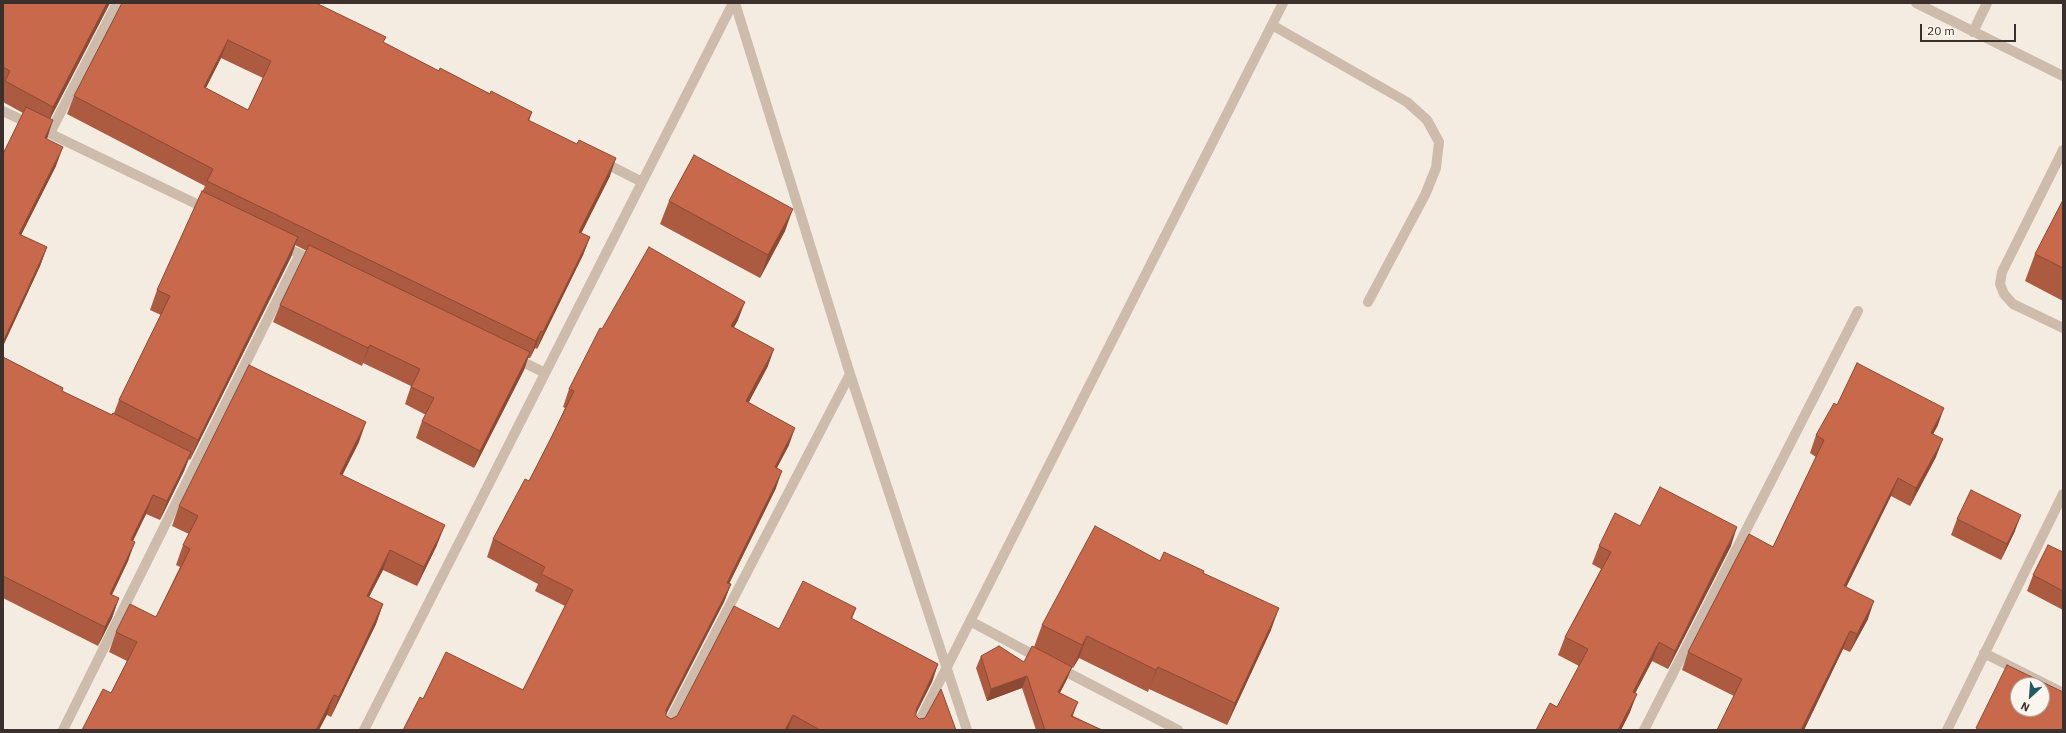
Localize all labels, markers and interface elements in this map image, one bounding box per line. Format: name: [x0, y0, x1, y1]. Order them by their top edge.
scale bar: [1922, 16, 2018, 42]
text: 20 m: [1927, 23, 1955, 38]
north arrow: [2010, 677, 2050, 717]
text: N: [2019, 699, 2032, 715]

